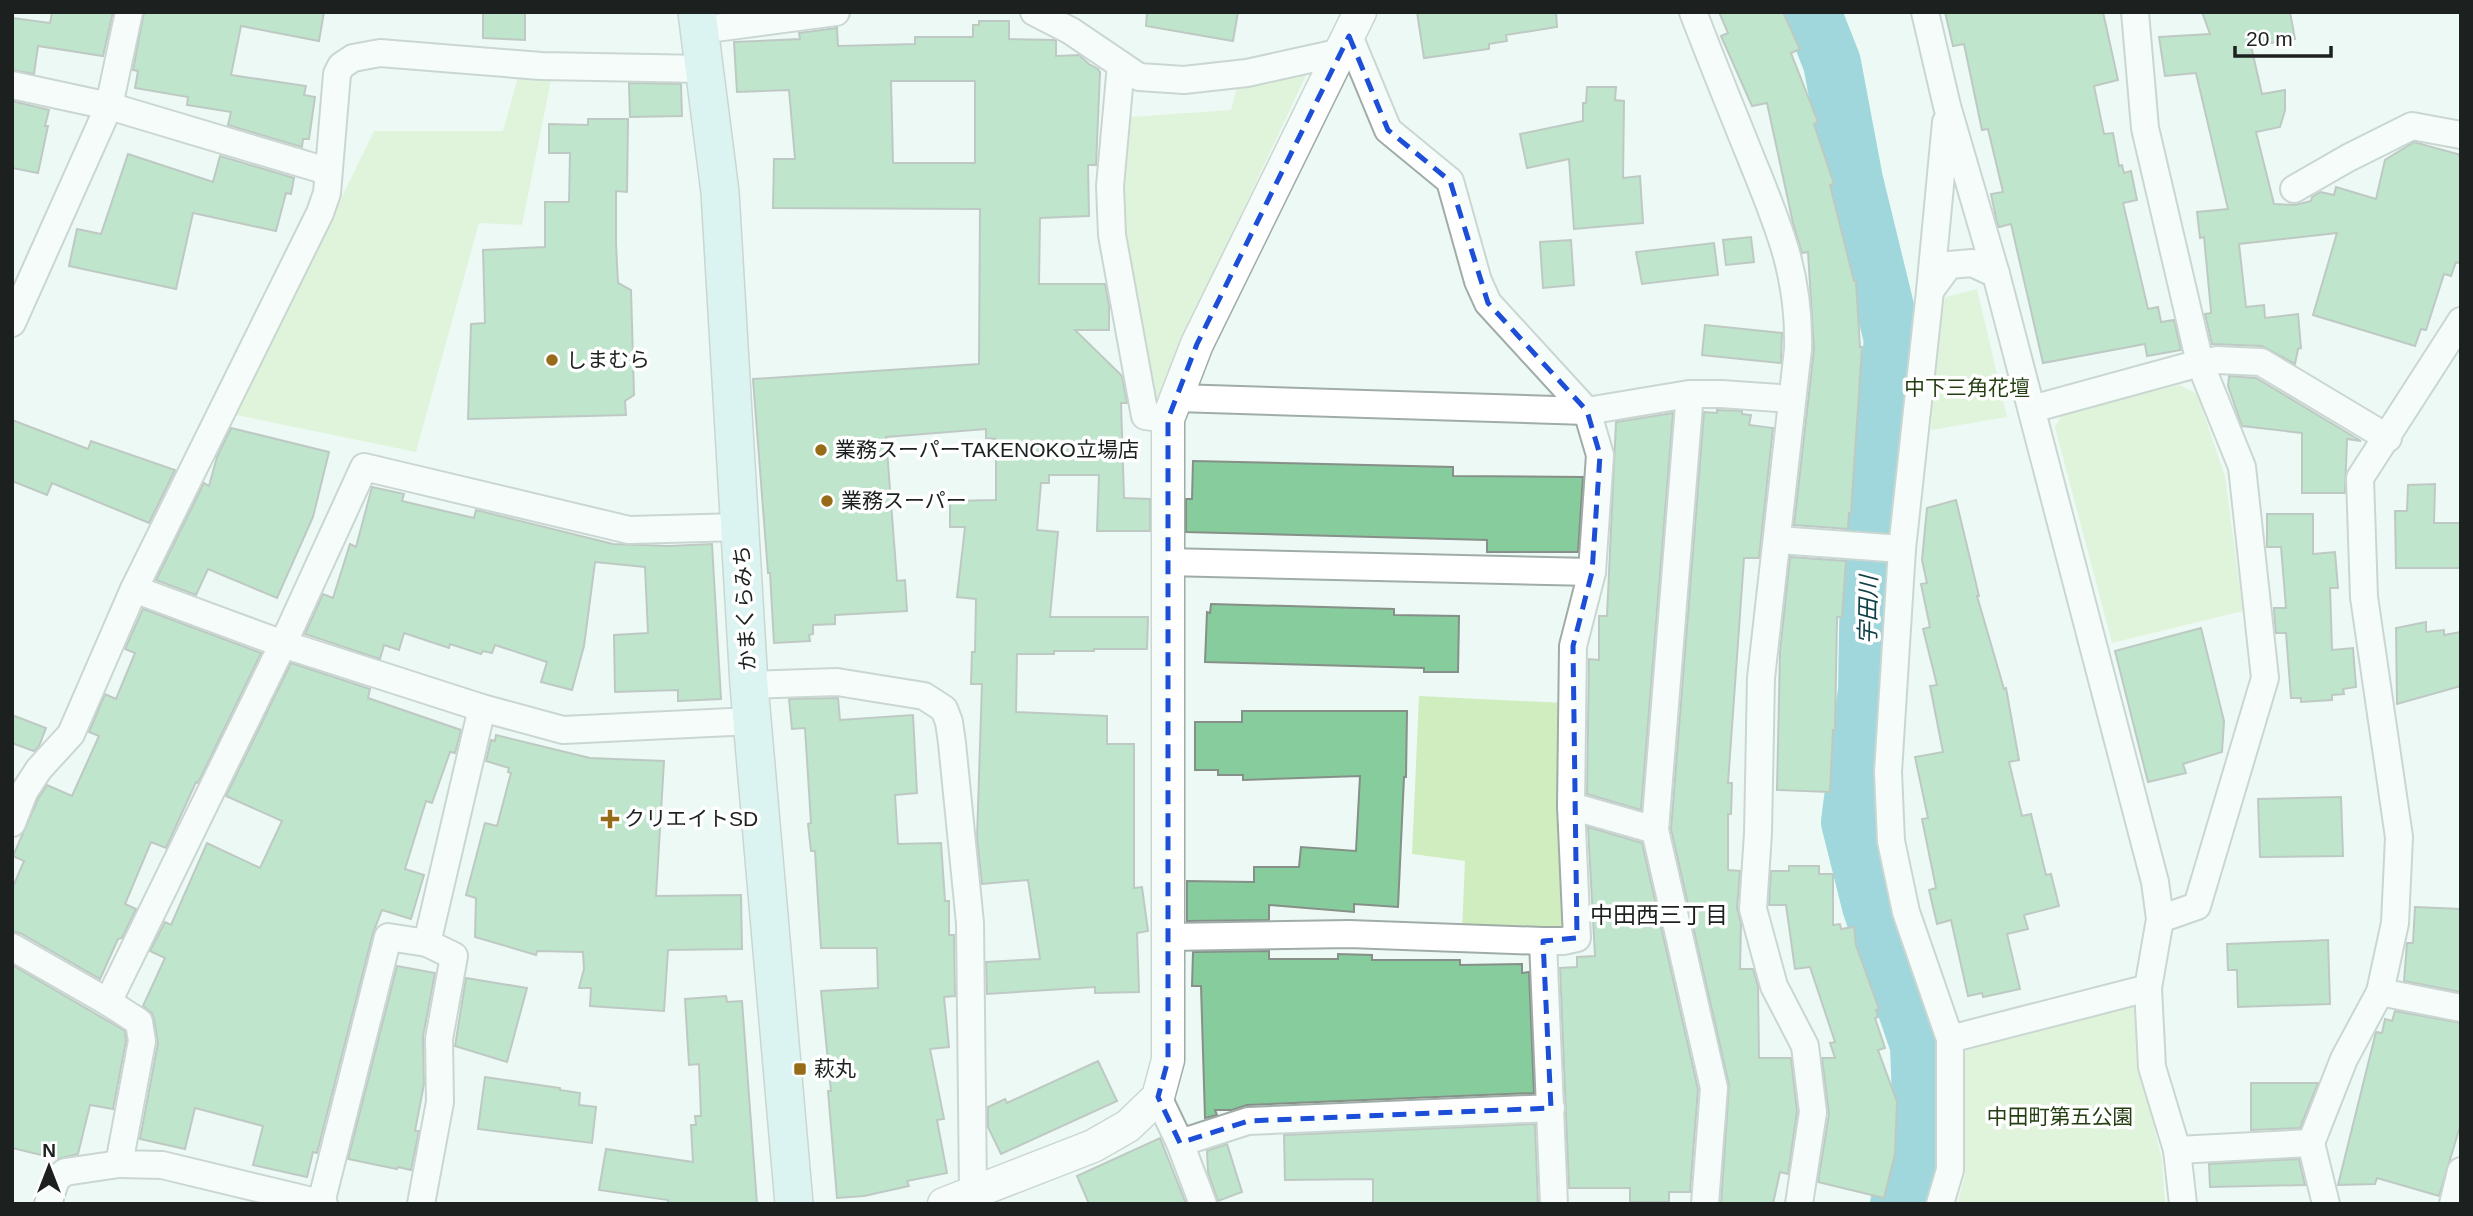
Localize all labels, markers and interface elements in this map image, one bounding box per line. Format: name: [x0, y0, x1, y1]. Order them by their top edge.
scale bar: [2235, 14, 2331, 58]
text: 20 m: [2246, 27, 2293, 50]
place label: しまむら: [566, 348, 650, 371]
marker: しまむら: [544, 352, 560, 368]
park label: 中下三角花壇: [1904, 376, 2030, 399]
place label: 業務スーパーTAKENOKO立場店: [835, 438, 1139, 461]
marker: 業務スーパーTAKENOKO立場店: [813, 442, 829, 458]
place label: 業務スーパー: [841, 489, 967, 512]
marker: 業務スーパー: [819, 493, 835, 509]
street label: かまくらみち: [730, 545, 759, 672]
water label: 宇田川: [1854, 572, 1882, 645]
place label: クリエイトSD: [624, 807, 758, 830]
marker: クリエイトSD: [602, 811, 618, 827]
district label: 中田西三丁目: [1590, 902, 1728, 928]
place label: 萩丸: [814, 1057, 856, 1080]
marker: 萩丸: [792, 1061, 808, 1077]
park label: 中田町第五公園: [1987, 1105, 2134, 1128]
north arrow: [14, 1132, 84, 1202]
text: N: [42, 1140, 56, 1161]

